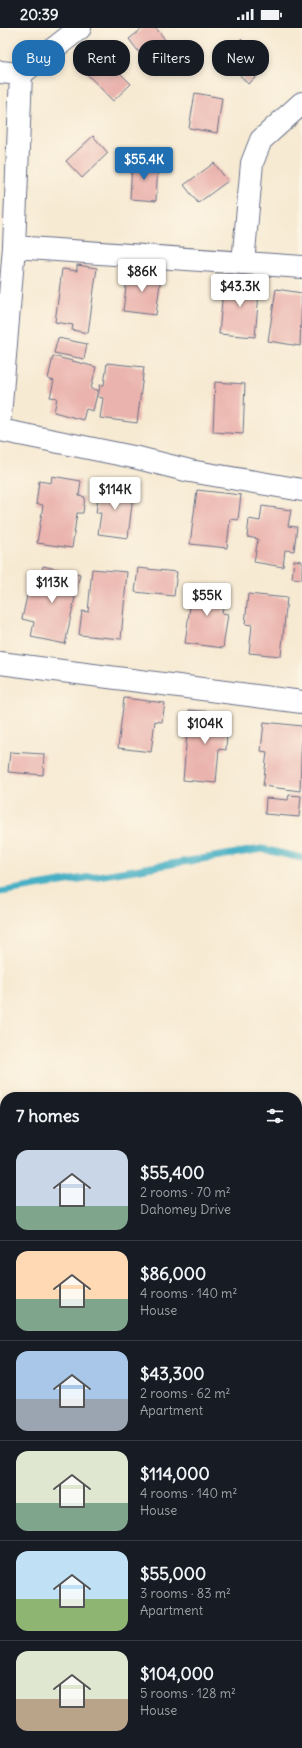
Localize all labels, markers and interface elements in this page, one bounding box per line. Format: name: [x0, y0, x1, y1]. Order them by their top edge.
text: 20:39: [20, 5, 59, 24]
chip: Buy: [12, 40, 65, 76]
chip: Rent: [73, 40, 130, 76]
chip: Filters: [138, 40, 204, 76]
chip: New: [212, 40, 269, 76]
pin: $55.4K: [111, 147, 177, 181]
text: $55.4K: [124, 151, 164, 168]
pin: $86K: [118, 259, 166, 293]
text: $86K: [127, 263, 157, 280]
pin: $43.3K: [207, 274, 273, 308]
text: $43.3K: [220, 278, 260, 295]
pin: $114K: [87, 477, 143, 511]
text: $114K: [99, 481, 131, 498]
pin: $113K: [24, 570, 80, 604]
text: $113K: [36, 574, 68, 591]
pin: $55K: [183, 583, 231, 617]
text: $55K: [192, 587, 222, 604]
pin: $104K: [177, 711, 233, 745]
text: $104K: [187, 715, 223, 732]
text: 7 homes: [16, 1105, 80, 1127]
icon: filters: [264, 1105, 286, 1127]
text: $55,400: [140, 1162, 204, 1184]
icon: home: [48, 1166, 96, 1214]
text: 2 rooms · 70 m²: [140, 1184, 231, 1201]
text: Dahomey Drive: [140, 1201, 231, 1218]
text: $86,000: [140, 1263, 206, 1285]
icon: home: [48, 1267, 96, 1315]
text: 4 rooms · 140 m²: [140, 1285, 237, 1302]
text: House: [140, 1302, 177, 1319]
text: $43,300: [140, 1363, 205, 1385]
icon: home: [48, 1367, 96, 1415]
text: 2 rooms · 62 m²: [140, 1385, 230, 1402]
text: Apartment: [140, 1402, 203, 1419]
text: $114,000: [140, 1463, 210, 1485]
icon: home: [48, 1467, 96, 1515]
text: 4 rooms · 140 m²: [140, 1485, 237, 1502]
text: House: [140, 1502, 177, 1519]
text: $55,000: [140, 1563, 206, 1585]
icon: home: [48, 1567, 96, 1615]
text: 3 rooms · 83 m²: [140, 1585, 231, 1602]
text: Apartment: [140, 1602, 203, 1619]
text: $104,000: [140, 1663, 214, 1685]
icon: home: [48, 1667, 96, 1715]
text: 5 rooms · 128 m²: [140, 1685, 236, 1702]
text: House: [140, 1702, 177, 1719]

